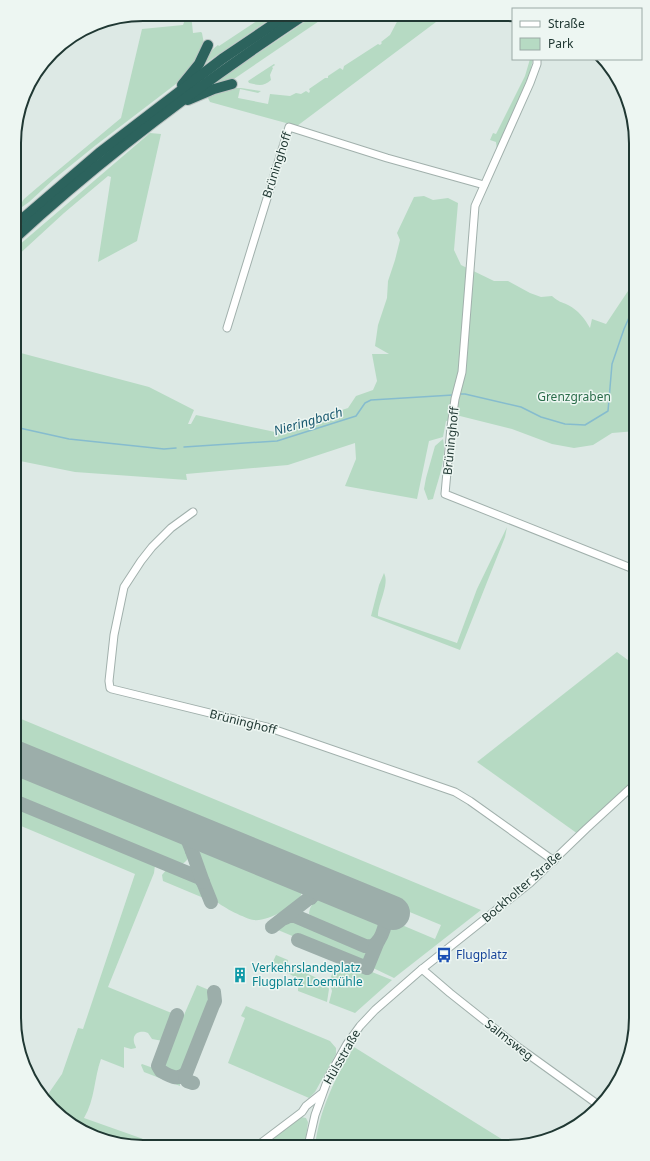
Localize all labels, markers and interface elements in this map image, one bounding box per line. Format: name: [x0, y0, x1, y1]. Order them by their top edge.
legend: [512, 8, 642, 60]
text: Straße: [548, 15, 585, 32]
text: Park: [548, 35, 574, 52]
street label: Brüninghoff: [258, 129, 295, 200]
park label: Grenzgraben: [537, 388, 611, 405]
water label: Nieringbach: [271, 403, 345, 439]
street label: Brüninghoff: [438, 405, 463, 476]
street label: Brüninghoff: [208, 705, 279, 738]
street label: Bockholter Straße: [478, 847, 565, 926]
bus stop icon: Flugplatz: [435, 946, 453, 964]
place label: Flugplatz: [456, 946, 508, 963]
place label: Verkehrslandeplatz Flugplatz Loemühle: [252, 959, 363, 990]
building icon: Verkehrslandeplatz Flugplatz Loemühle: [231, 966, 249, 984]
street label: Salmsweg: [482, 1015, 537, 1064]
street label: Hülsstraße: [319, 1026, 364, 1087]

